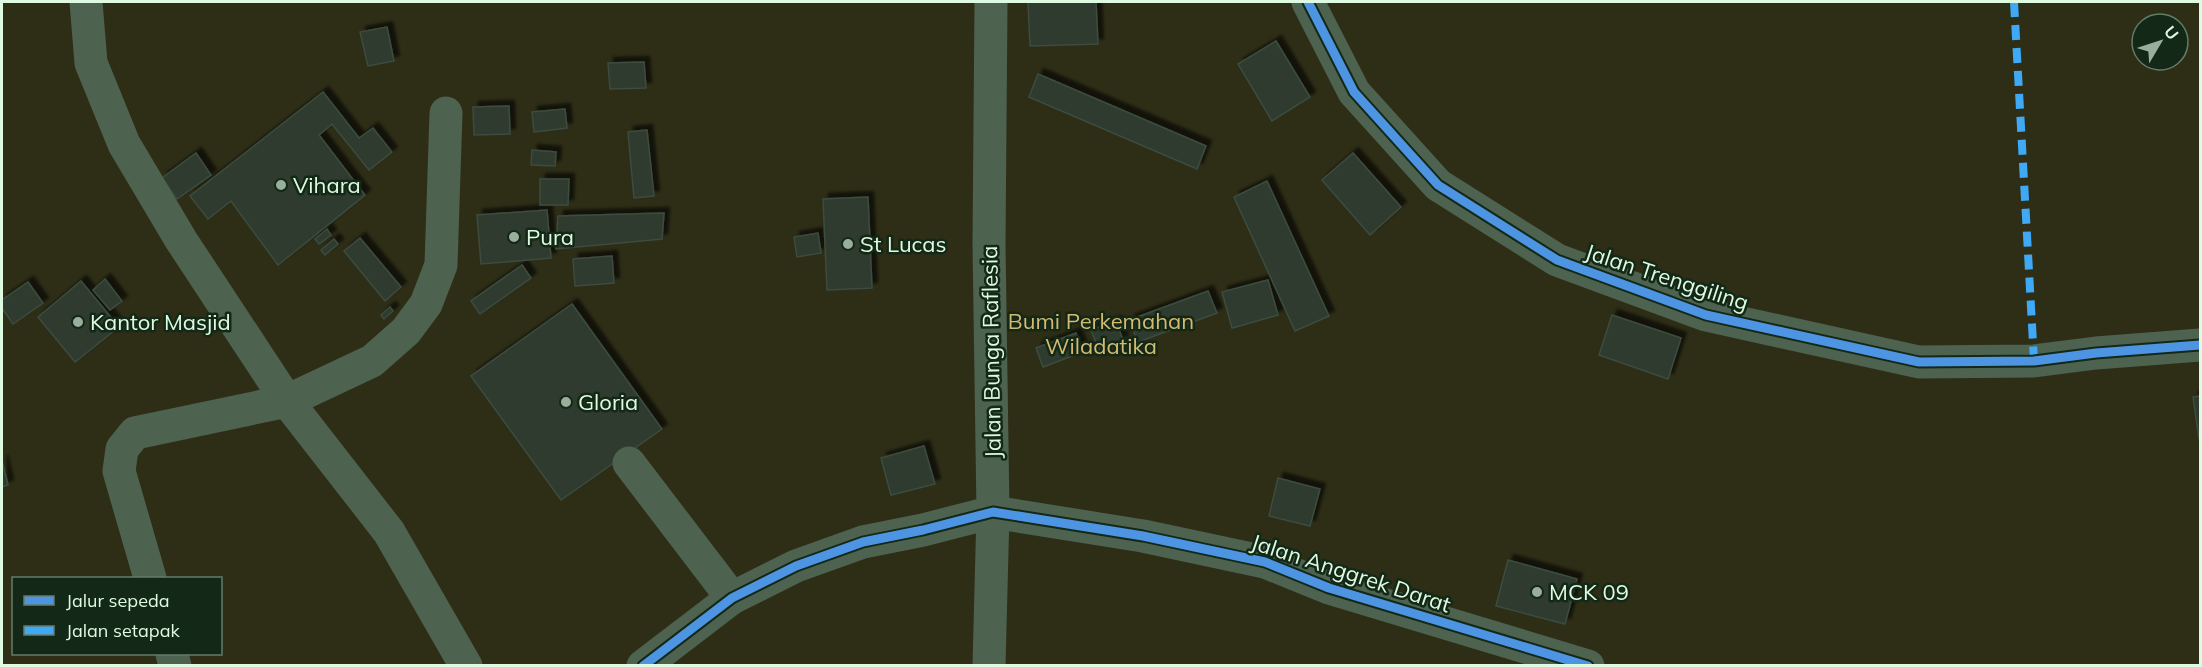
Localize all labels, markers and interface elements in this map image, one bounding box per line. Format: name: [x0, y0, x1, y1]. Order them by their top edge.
north arrow: [2130, 12, 2190, 72]
text: U: [2160, 22, 2183, 43]
place label: Vihara: [293, 171, 361, 199]
marker: Vihara: [274, 178, 288, 192]
place label: Pura: [526, 223, 574, 251]
marker: Pura: [507, 230, 521, 244]
place label: St Lucas: [860, 230, 947, 258]
marker: St Lucas: [841, 237, 855, 251]
street label: Jalan Trenggiling: [1582, 237, 1752, 317]
street label: Jalan Bunga Raflesia: [975, 245, 1007, 459]
park label: Bumi Perkemahan Wiladatika: [1008, 307, 1194, 360]
place label: Kantor Masjid: [90, 308, 231, 336]
marker: Kantor Masjid: [71, 315, 85, 329]
place label: Gloria: [578, 388, 638, 416]
marker: Gloria: [559, 395, 573, 409]
street label: Jalan Anggrek Darat: [1248, 527, 1455, 619]
legend: [12, 577, 222, 655]
place label: MCK 09: [1549, 578, 1629, 606]
marker: MCK 09: [1530, 585, 1544, 599]
text: Jalur sepeda: [66, 589, 170, 612]
text: Jalan setapak: [66, 619, 180, 642]

